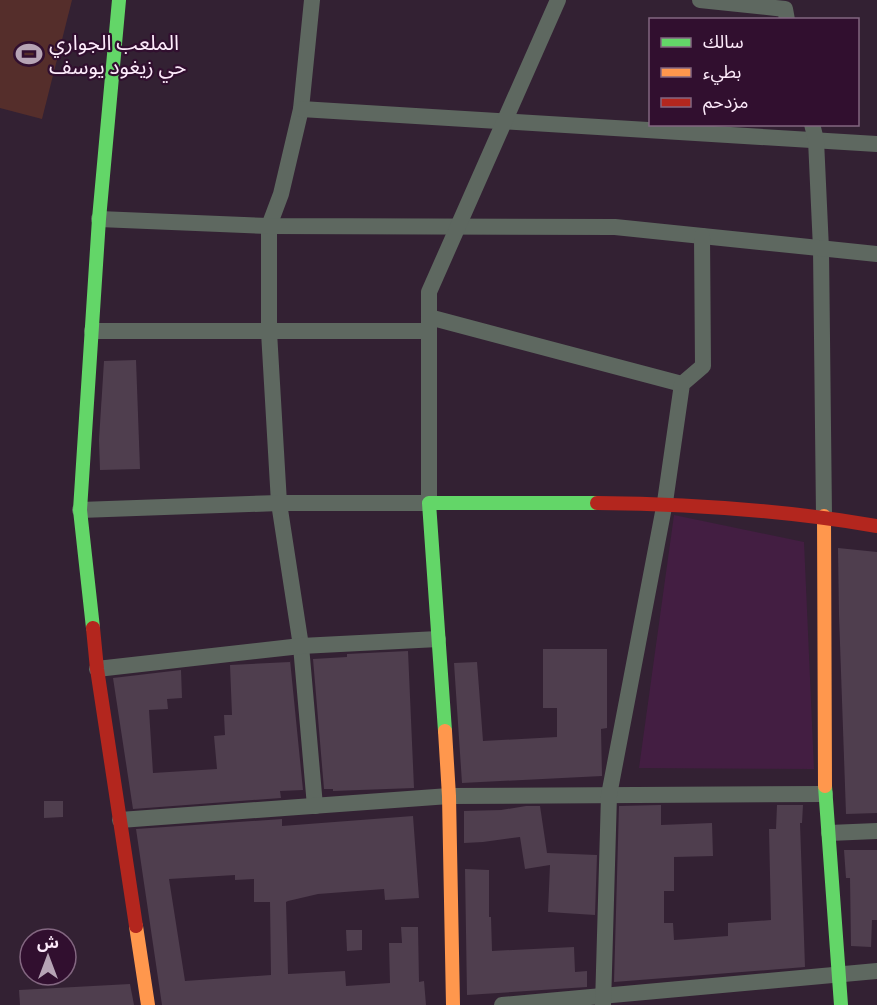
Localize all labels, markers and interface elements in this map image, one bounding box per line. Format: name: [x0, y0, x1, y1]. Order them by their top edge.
legend: [649, 18, 859, 126]
place label: الملعب الجواري حي زيغود يوسف: [49, 30, 186, 82]
text: سالك: [703, 31, 744, 53]
sports icon: الملعب الجواري حي زيغود يوسف: [14, 39, 44, 69]
text: بطيء: [703, 61, 741, 85]
text: مزدحم: [703, 91, 748, 115]
north arrow: [18, 927, 78, 987]
text: ش: [37, 933, 59, 952]

